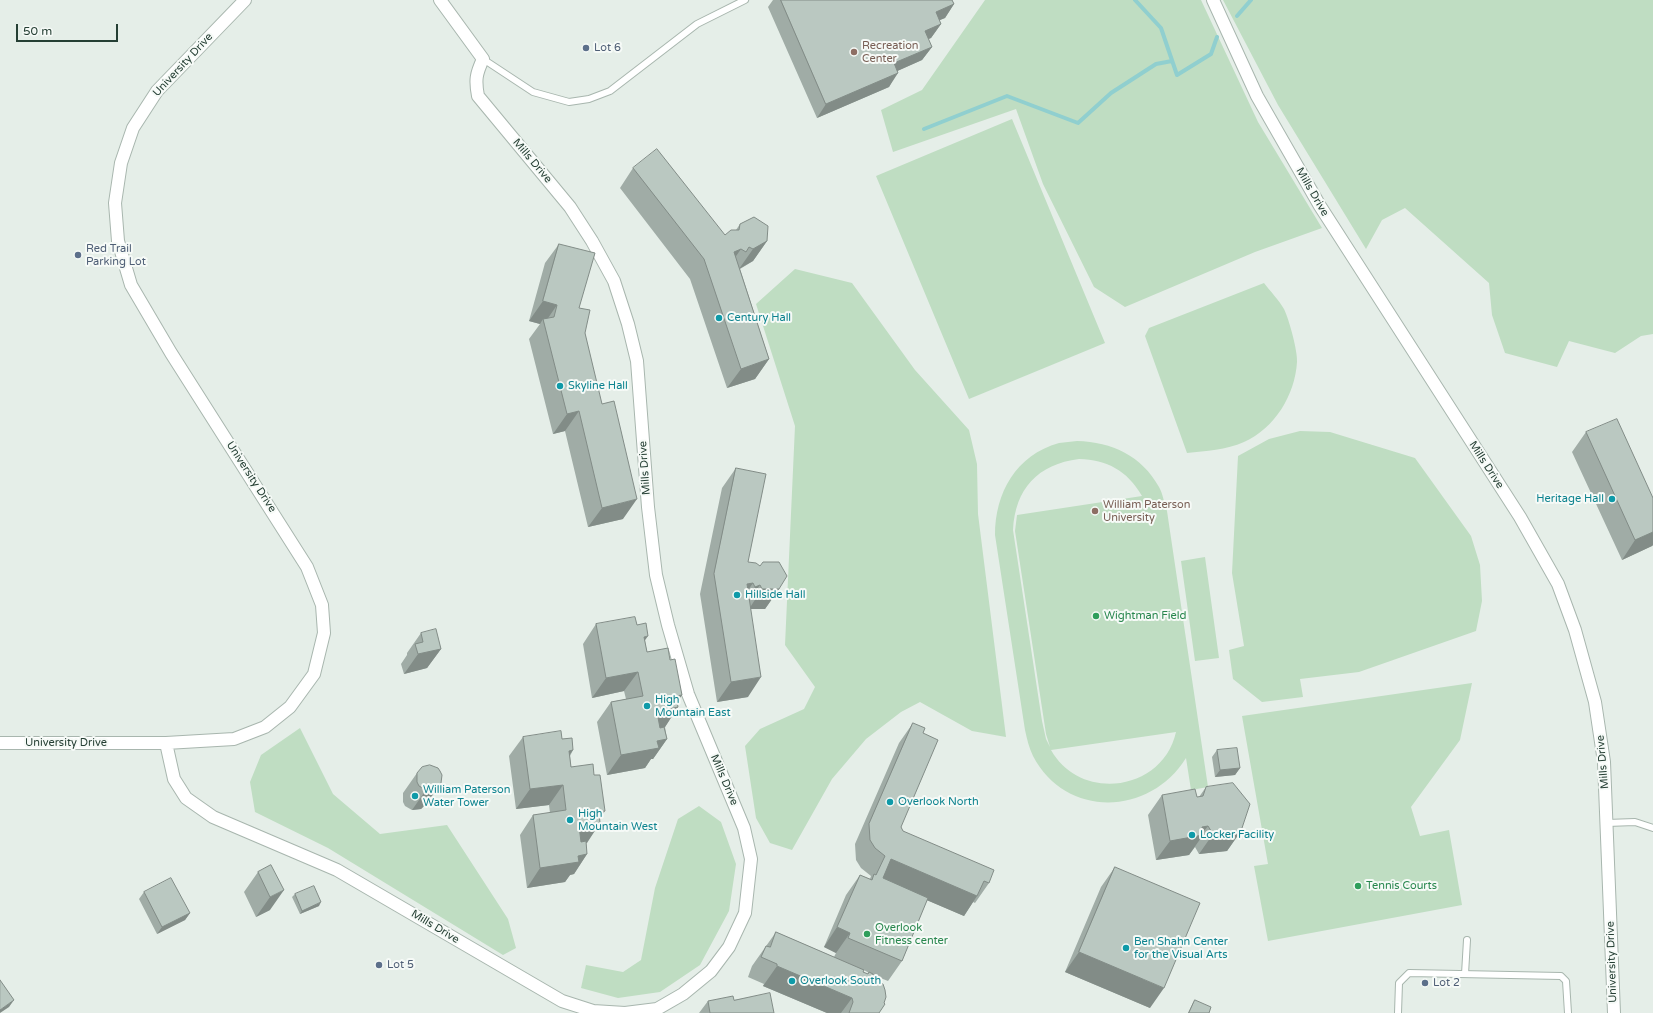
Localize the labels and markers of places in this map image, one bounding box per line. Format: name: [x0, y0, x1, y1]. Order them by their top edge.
place label: Recreation Center: [862, 39, 919, 65]
place label: Lot 6: [594, 41, 621, 55]
marker: Lot 6: [581, 43, 591, 53]
marker: Recreation Center: [849, 47, 859, 57]
place label: Red Trail Parking Lot: [86, 242, 146, 268]
marker: Red Trail Parking Lot: [73, 250, 83, 260]
place label: Century Hall: [727, 311, 791, 325]
marker: Century Hall: [714, 313, 724, 323]
place label: Skyline Hall: [568, 379, 628, 393]
marker: Skyline Hall: [555, 381, 565, 391]
place label: Heritage Hall: [1536, 492, 1604, 506]
marker: Heritage Hall: [1607, 494, 1617, 504]
place label: William Paterson University: [1103, 498, 1190, 524]
marker: William Paterson University: [1090, 506, 1100, 516]
place label: Hillside Hall: [745, 588, 805, 602]
marker: Hillside Hall: [732, 590, 742, 600]
place label: Wightman Field: [1104, 609, 1187, 623]
marker: Wightman Field: [1091, 611, 1101, 621]
place label: High Mountain East: [655, 693, 731, 719]
marker: High Mountain East: [642, 701, 652, 711]
place label: William Paterson Water Tower: [423, 783, 510, 809]
marker: William Paterson Water Tower: [410, 791, 420, 801]
place label: Overlook North: [898, 795, 979, 809]
marker: Overlook North: [885, 797, 895, 807]
place label: High Mountain West: [578, 807, 657, 833]
marker: High Mountain West: [565, 815, 575, 825]
place label: Locker Facility: [1200, 828, 1274, 842]
marker: Locker Facility: [1187, 830, 1197, 840]
place label: Tennis Courts: [1366, 879, 1437, 893]
marker: Tennis Courts: [1353, 881, 1363, 891]
place label: Overlook Fitness center: [875, 921, 948, 947]
marker: Overlook Fitness center: [862, 929, 872, 939]
place label: Ben Shahn Center for the Visual Arts: [1134, 935, 1228, 961]
marker: Ben Shahn Center for the Visual Arts: [1121, 943, 1131, 953]
place label: Lot 5: [387, 958, 414, 972]
marker: Lot 5: [374, 960, 384, 970]
place label: Overlook South: [800, 974, 881, 988]
marker: Overlook South: [787, 976, 797, 986]
place label: Lot 2: [1433, 976, 1460, 990]
marker: Lot 2: [1420, 978, 1430, 988]

